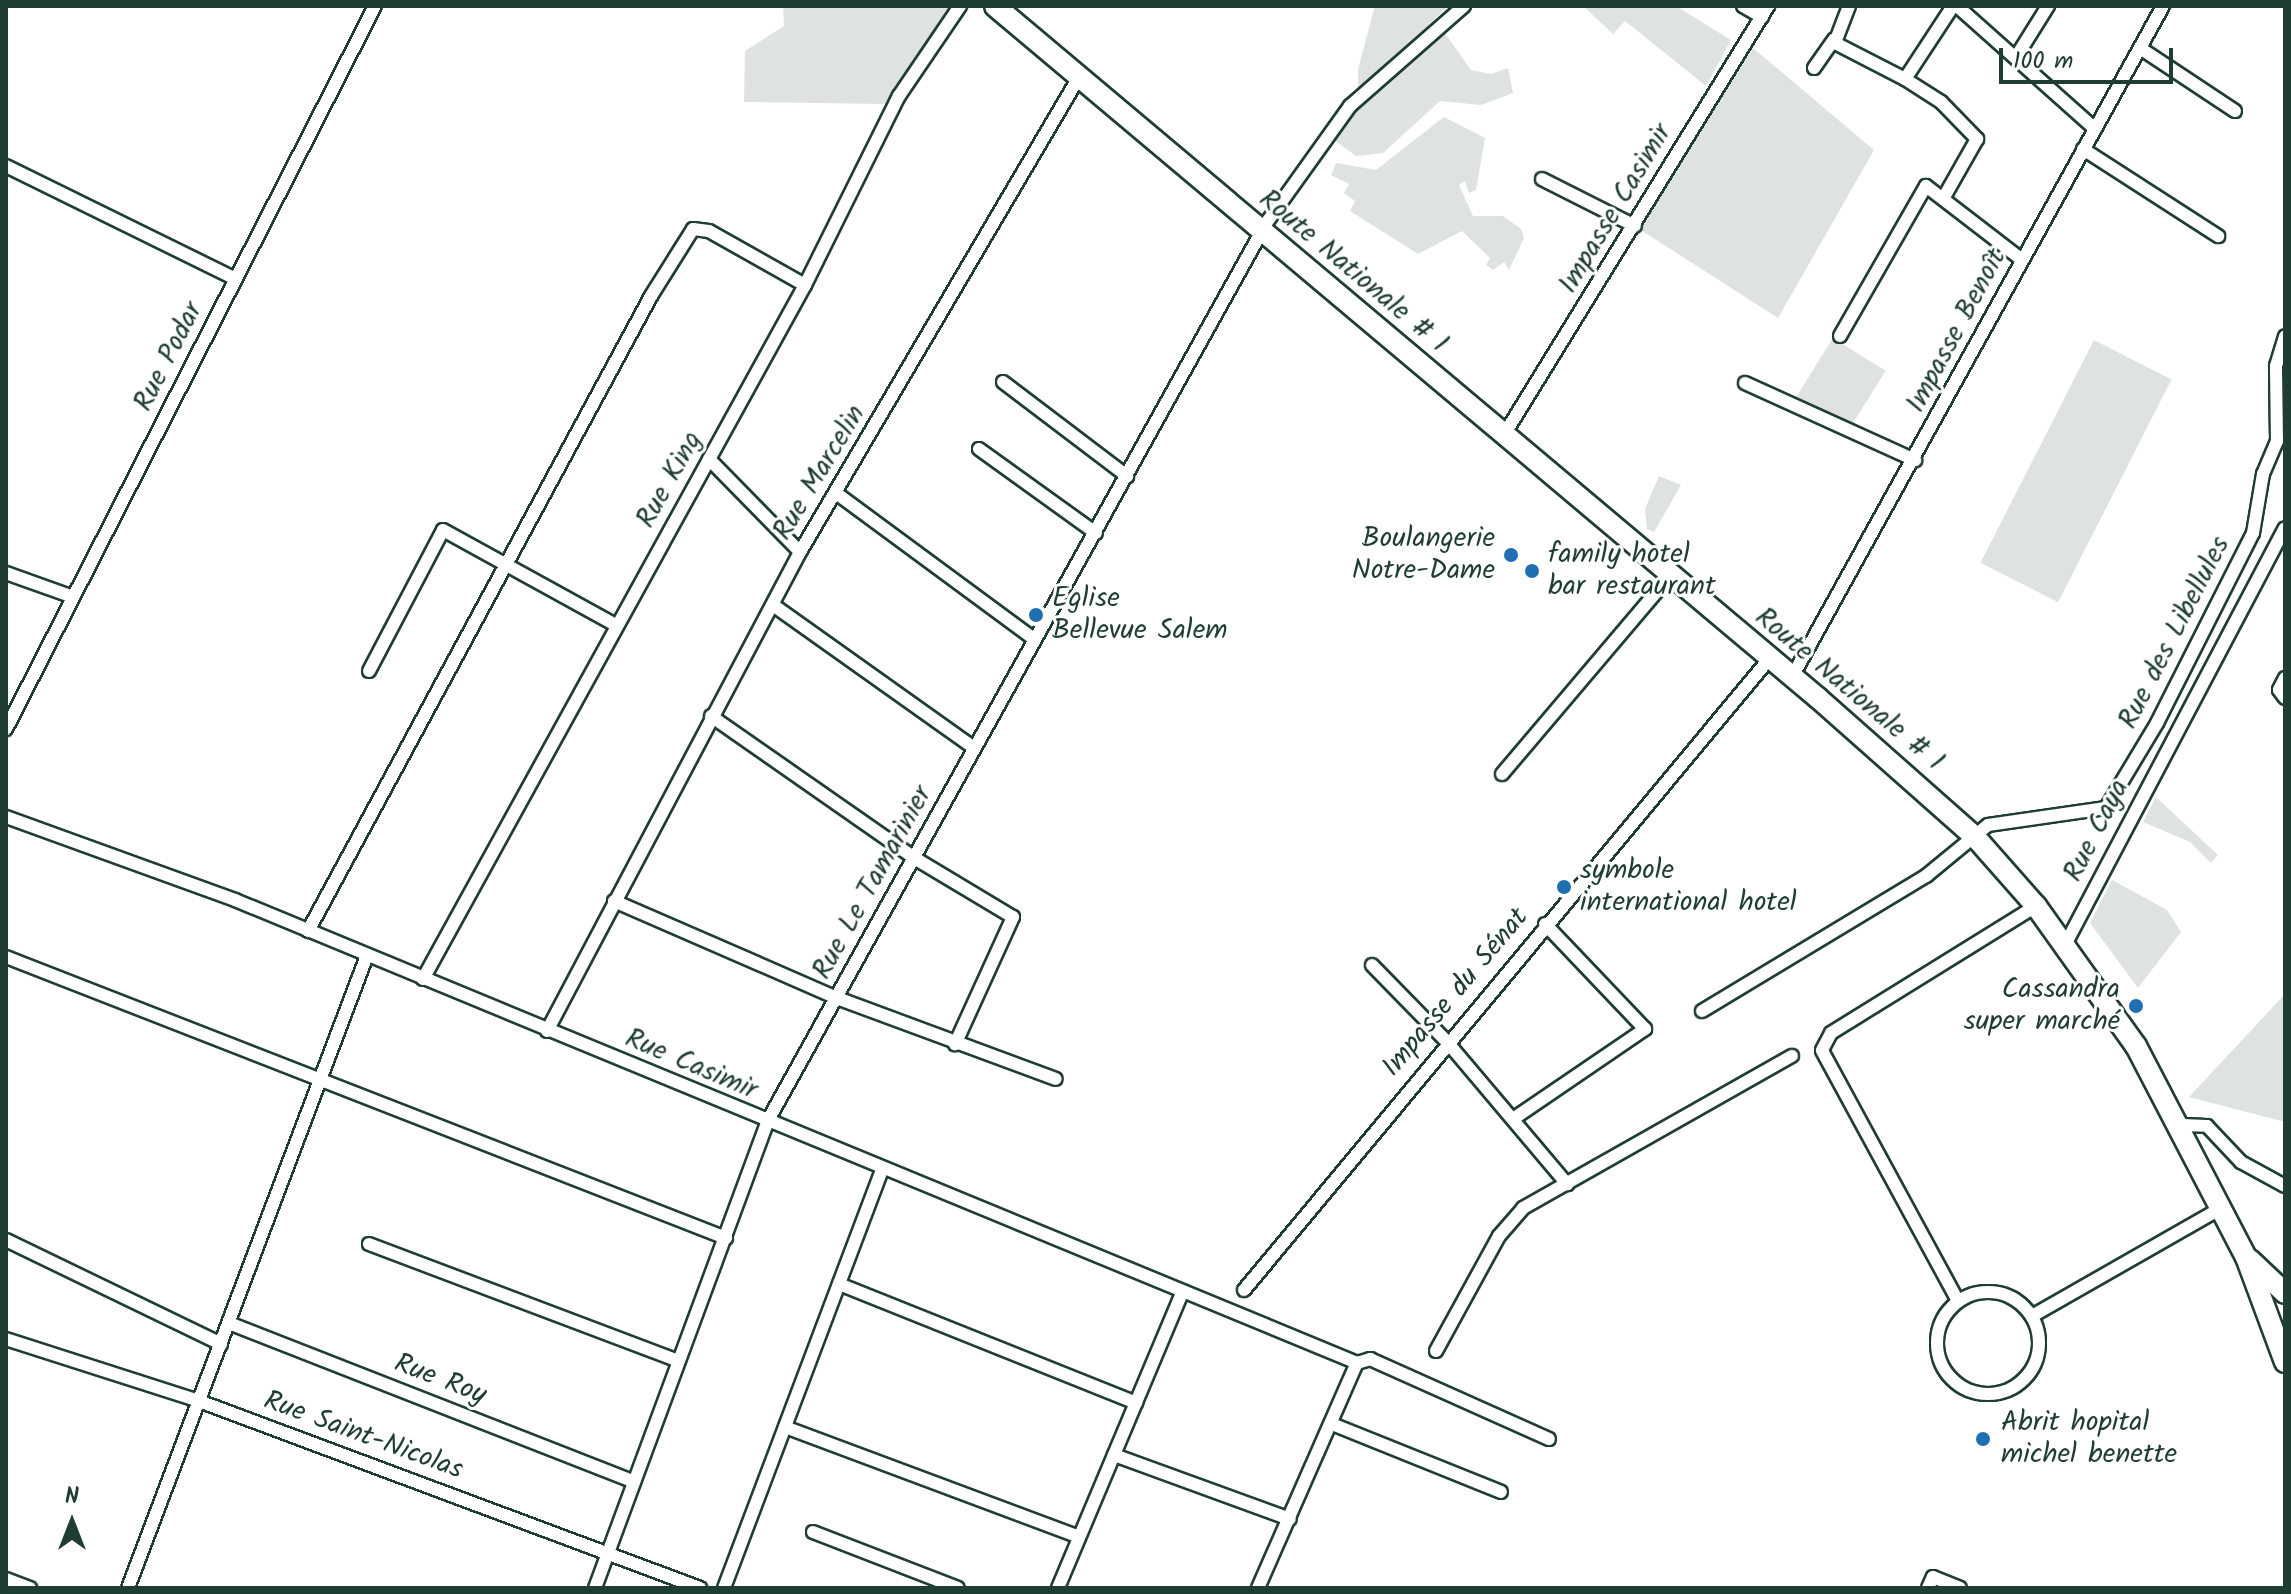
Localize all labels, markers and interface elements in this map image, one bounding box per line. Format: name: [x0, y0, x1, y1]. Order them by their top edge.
scale bar: [2003, 32, 2177, 82]
text: 100 m: [2013, 42, 2073, 81]
street label: Impasse Casimir: [1552, 118, 1680, 300]
street label: Route Nationale # 1: [1252, 183, 1454, 361]
street label: Impasse Benoît: [1900, 243, 2014, 419]
street label: Rue Podar: [127, 297, 211, 417]
street label: Rue Marcelin: [767, 399, 873, 547]
street label: Rue King: [630, 426, 710, 534]
place label: Boulangerie Notre-Dame: [1352, 522, 1495, 588]
street label: Rue des Libellules: [2112, 531, 2238, 735]
place label: family hotel bar restaurant: [1548, 538, 1716, 604]
marker: Boulangerie Notre-Dame: [1502, 546, 1520, 564]
marker: family hotel bar restaurant: [1523, 562, 1541, 580]
place label: Eglise Bellevue Salem: [1052, 582, 1228, 648]
street label: Route Nationale # 1: [1748, 601, 1950, 779]
marker: Eglise Bellevue Salem: [1027, 606, 1045, 624]
street label: Rue Caya: [2057, 774, 2137, 888]
street label: Rue Le Tamarinier: [806, 781, 940, 985]
place label: symbole international hotel: [1580, 854, 1797, 920]
marker: symbole international hotel: [1555, 878, 1573, 896]
street label: Impasse du Sénat: [1376, 902, 1536, 1084]
place label: Cassandra super marché: [1964, 973, 2120, 1039]
marker: Cassandra super marché: [2127, 997, 2145, 1015]
street label: Rue Casimir: [620, 1022, 762, 1108]
street label: Rue Roy: [389, 1347, 491, 1413]
street label: Rue Saint-Nicolas: [259, 1384, 467, 1488]
place label: Abrit hopital michel benette: [2001, 1406, 2177, 1472]
marker: Abrit hopital michel benette: [1972, 1428, 1994, 1450]
text: N: [65, 1480, 79, 1515]
north arrow: [32, 1482, 112, 1562]

